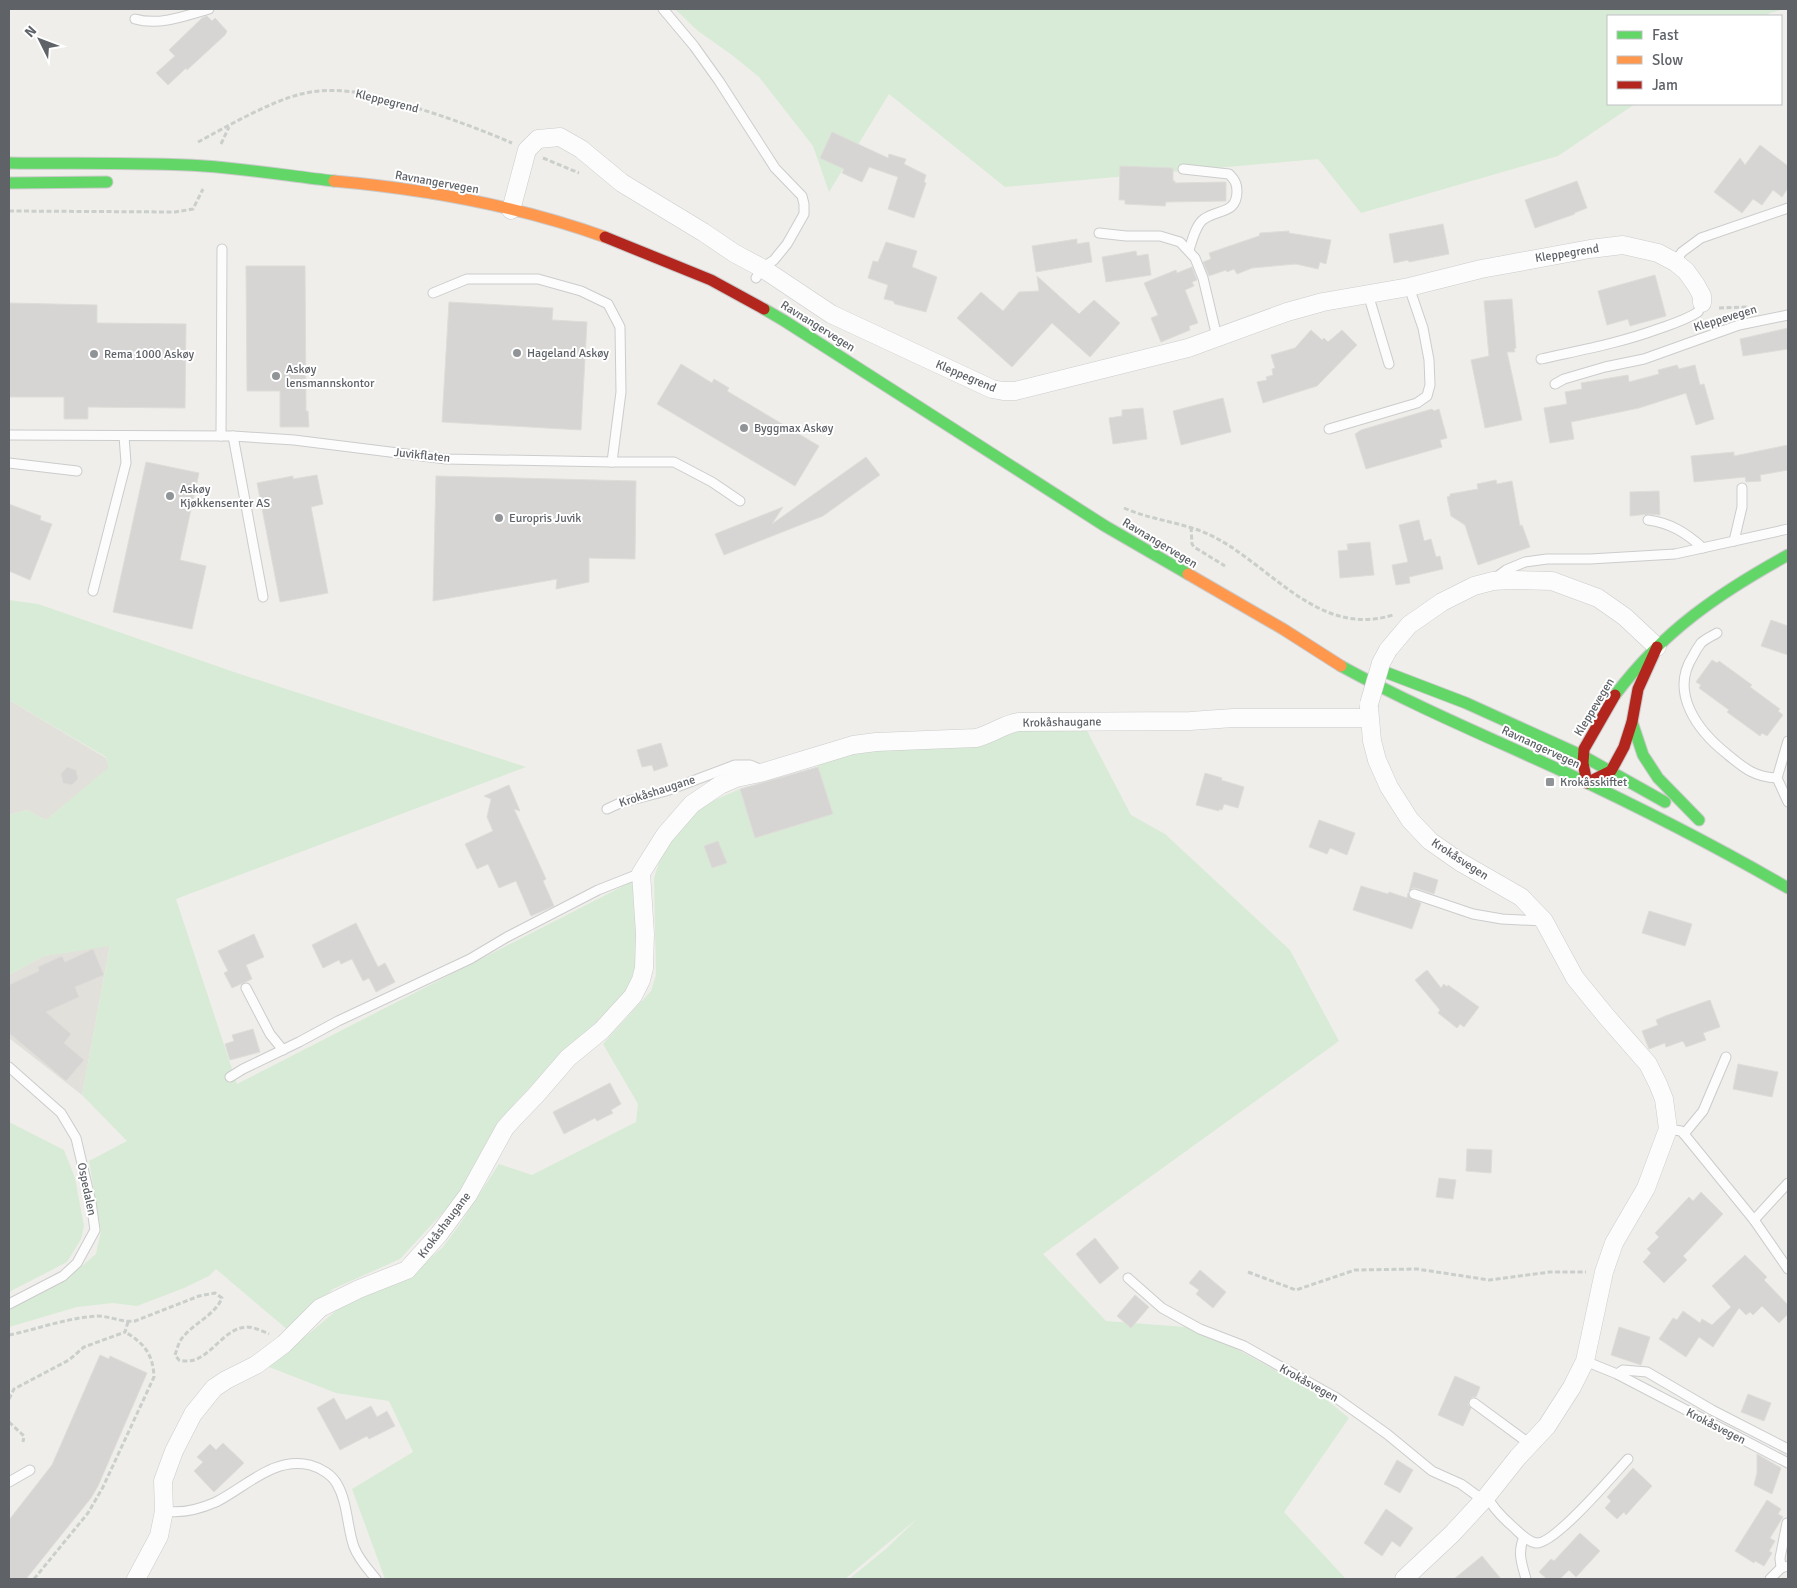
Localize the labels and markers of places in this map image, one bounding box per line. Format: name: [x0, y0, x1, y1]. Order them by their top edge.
place label: Hageland Askøy: [527, 346, 609, 361]
place label: Rema 1000 Askøy: [104, 347, 195, 362]
marker: Hageland Askøy: [511, 347, 523, 359]
marker: Rema 1000 Askøy: [88, 348, 100, 360]
place label: Askøy lensmannskontor: [286, 362, 375, 391]
marker: Askøy lensmannskontor: [270, 370, 282, 382]
place label: Byggmax Askøy: [754, 421, 834, 436]
marker: Byggmax Askøy: [738, 422, 750, 434]
place label: Askøy Kjøkkensenter AS: [180, 482, 270, 511]
marker: Askøy Kjøkkensenter AS: [164, 490, 176, 502]
place label: Europris Juvik: [509, 511, 581, 526]
marker: Europris Juvik: [493, 512, 505, 524]
place label: Krokåsskiftet: [1560, 775, 1627, 790]
marker: Krokåsskiftet: [1544, 776, 1556, 788]

